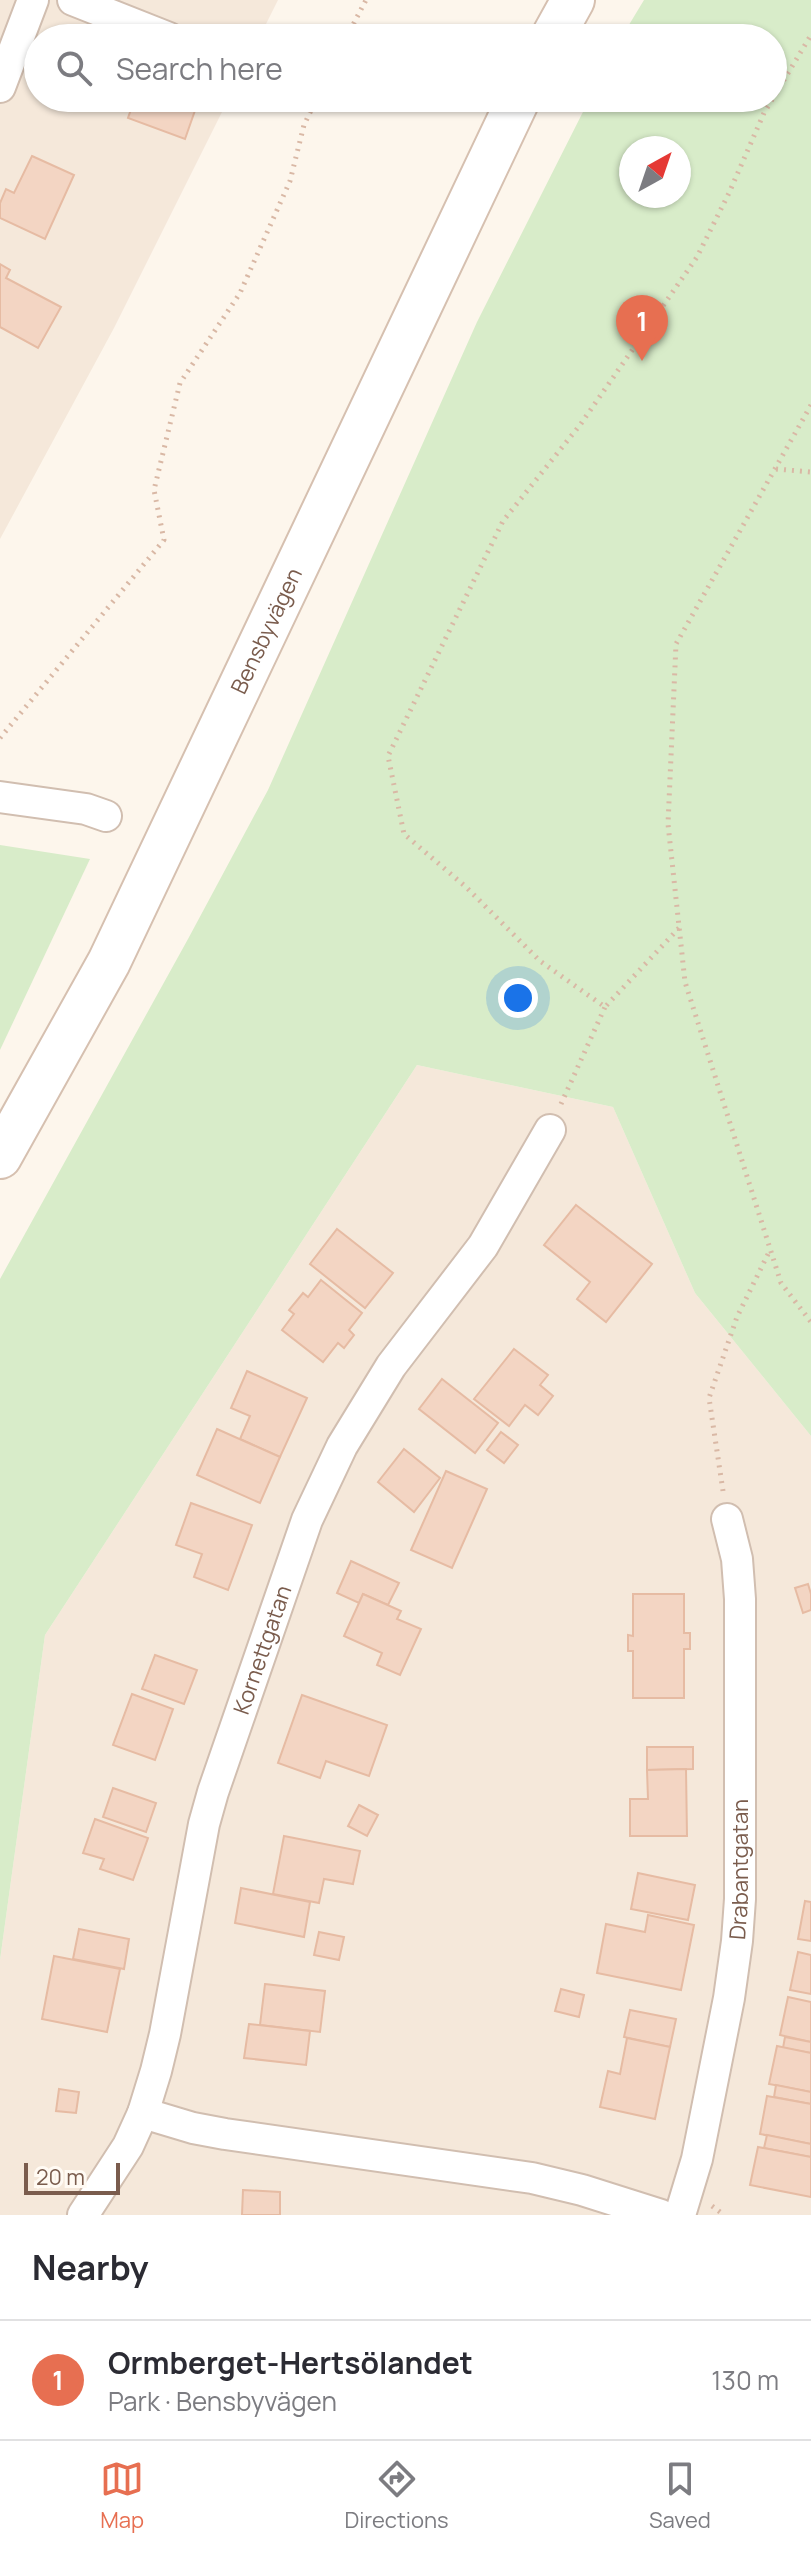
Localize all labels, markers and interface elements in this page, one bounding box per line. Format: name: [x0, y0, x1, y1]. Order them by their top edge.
search box: [24, 24, 787, 112]
icon: search: [52, 46, 96, 90]
text: Search here: [116, 48, 283, 89]
north arrow: [619, 136, 691, 208]
pin: 1: [616, 295, 668, 361]
street label: Bensbyvägen: [223, 563, 309, 699]
your location: [498, 978, 538, 1018]
street label: Kornettgatan: [226, 1581, 298, 1718]
street label: Drabantgatan: [722, 1799, 755, 1941]
scale bar: [24, 2159, 120, 2195]
text: 20 m: [36, 2162, 85, 2192]
text: Nearby: [32, 2244, 148, 2290]
text: Ormberget-Hertsölandet: [108, 2342, 473, 2383]
text: 1: [52, 2362, 64, 2398]
text: 130 m: [711, 2362, 779, 2398]
text: Park · Bensbyvägen: [108, 2383, 337, 2419]
tab: Map: [100, 2457, 144, 2535]
tab: Directions: [344, 2457, 449, 2535]
tab: Saved: [649, 2457, 711, 2535]

